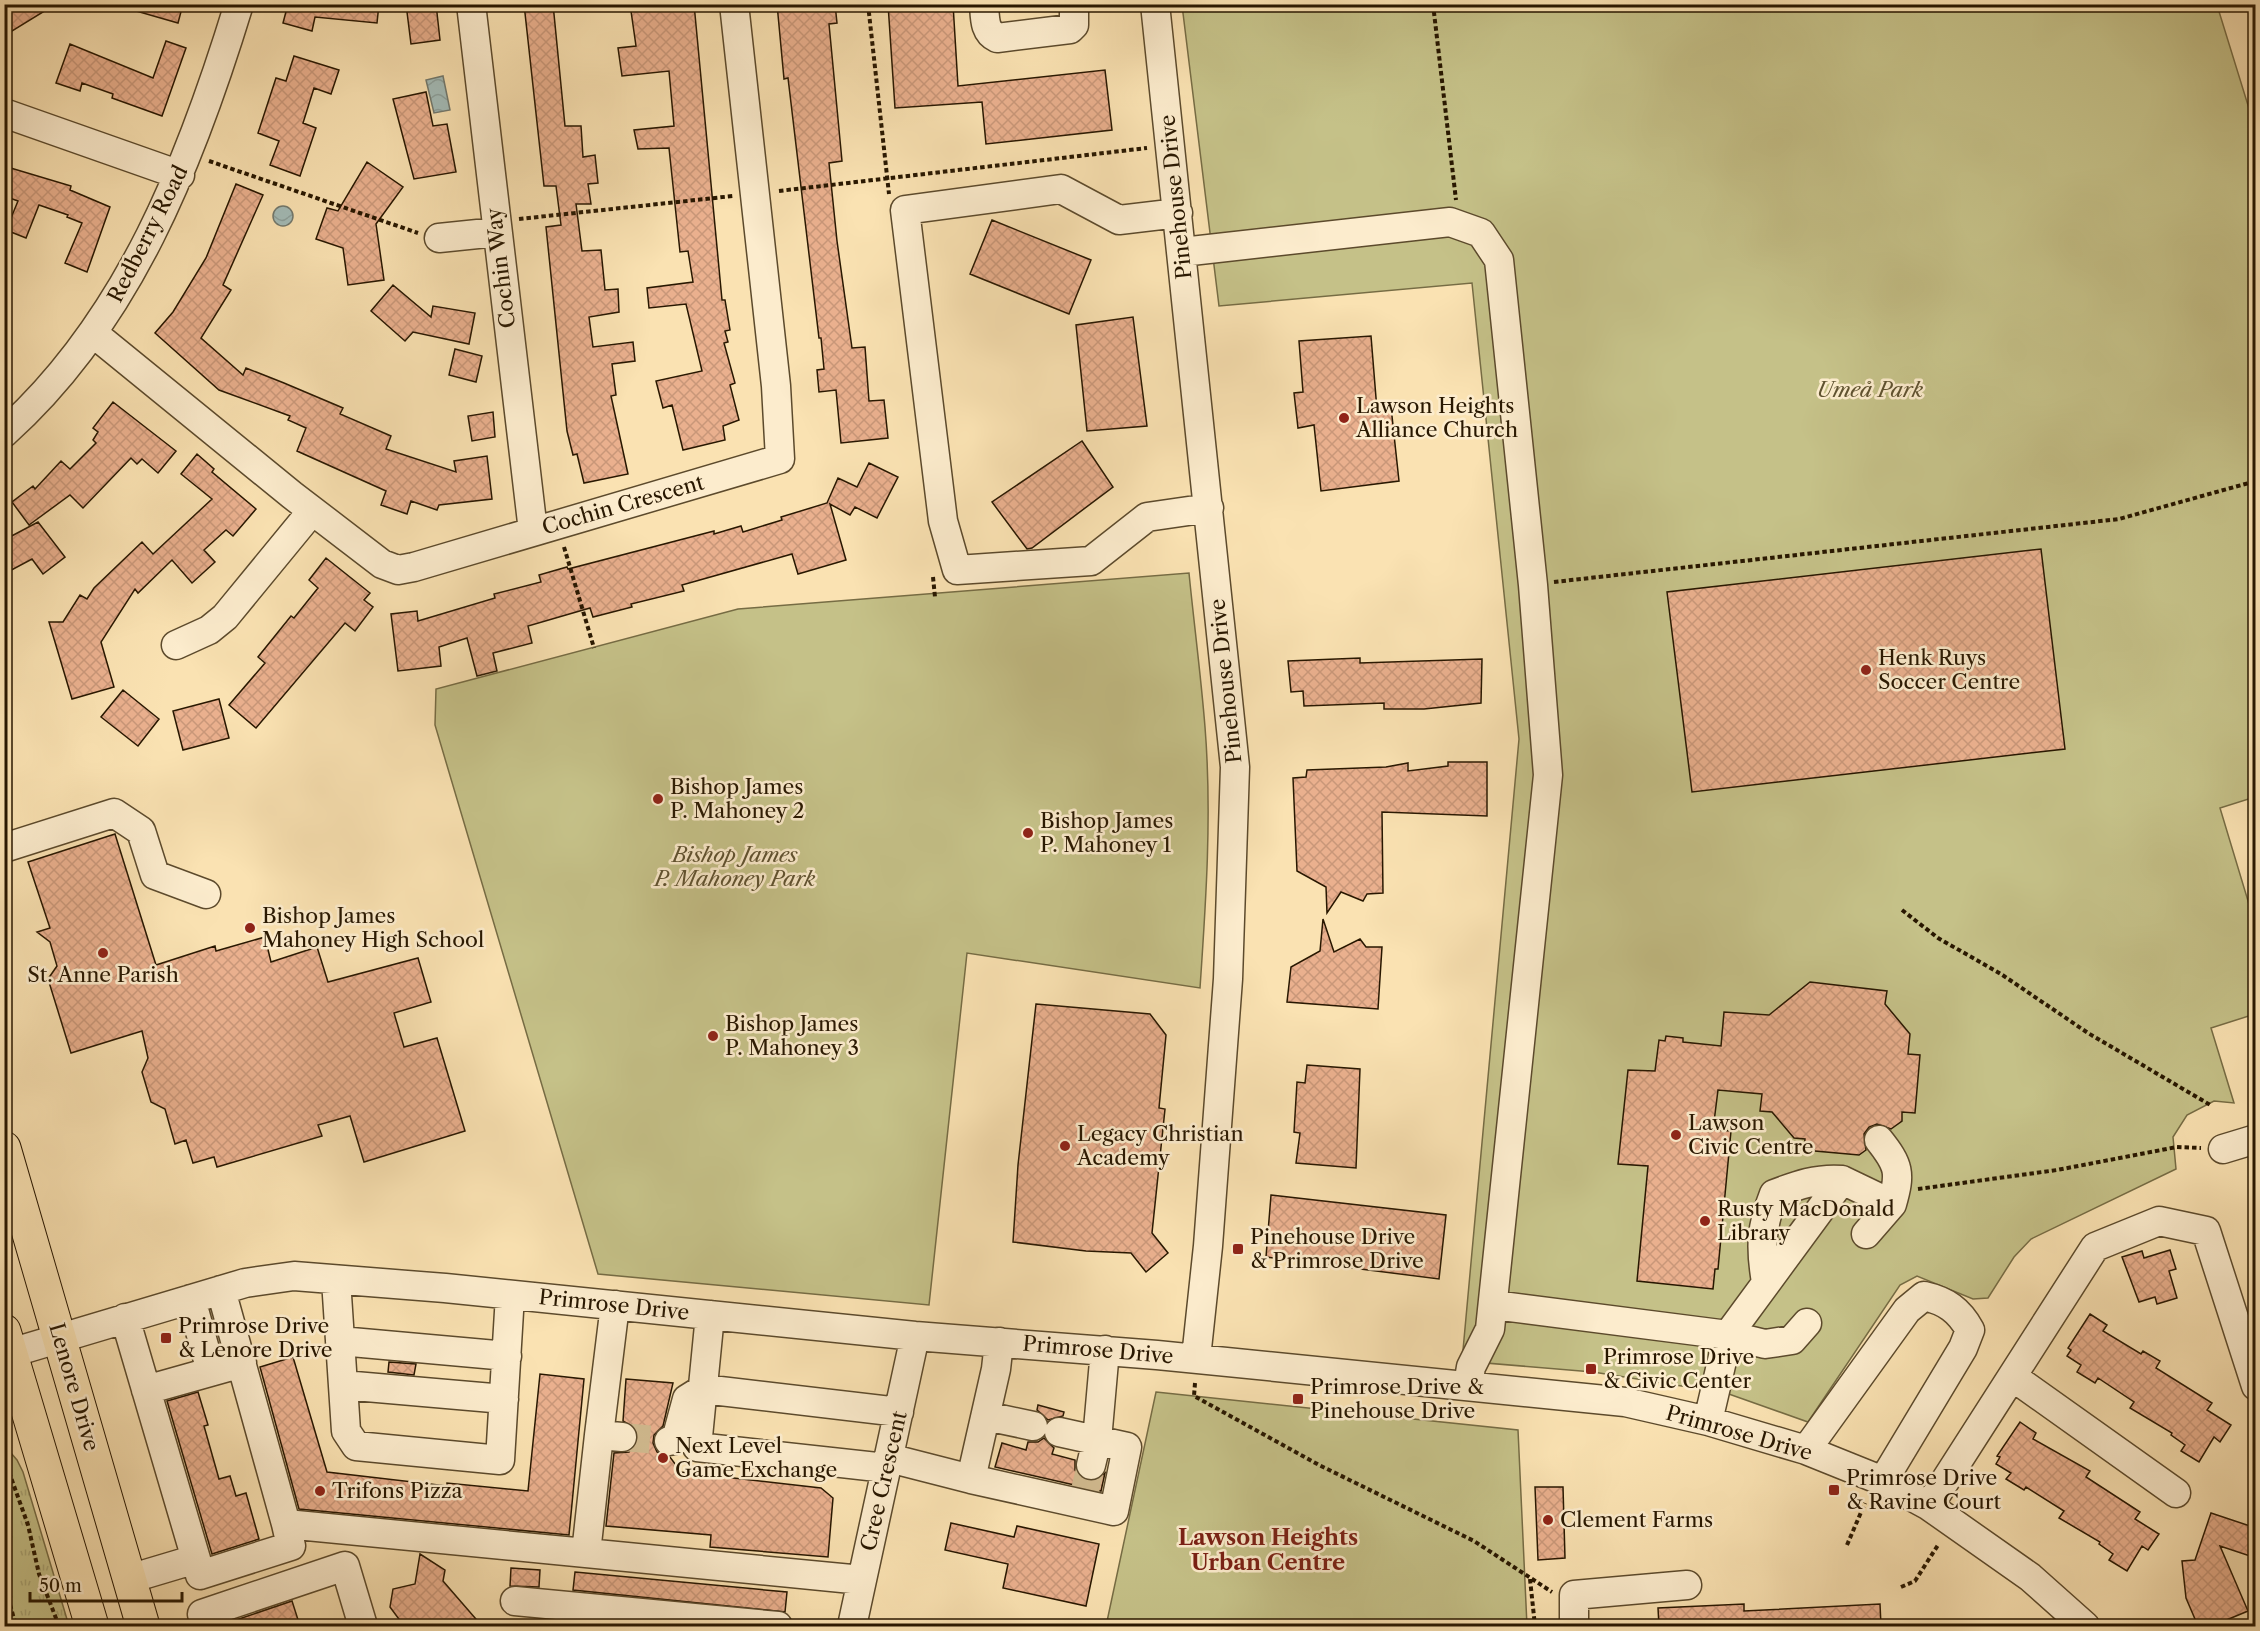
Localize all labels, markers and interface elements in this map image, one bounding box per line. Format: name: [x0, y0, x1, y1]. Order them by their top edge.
street label: Pinehouse Drive: [1154, 114, 1197, 281]
street label: Redberry Road: [102, 161, 193, 306]
street label: Cochin Way: [481, 206, 520, 330]
park label: Umeå Park: [1817, 377, 1923, 402]
place label: Lawson Heights Alliance Church: [1355, 393, 1518, 442]
marker: Lawson Heights Alliance Church: [1337, 411, 1351, 425]
street label: Cochin Crescent: [539, 469, 707, 540]
street label: Pinehouse Drive: [1204, 598, 1247, 765]
place label: Henk Ruys Soccer Centre: [1878, 645, 2020, 694]
marker: Henk Ruys Soccer Centre: [1859, 663, 1873, 677]
place label: Bishop James P. Mahoney 2: [670, 774, 805, 823]
marker: Bishop James P. Mahoney 2: [651, 792, 665, 806]
place label: Bishop James P. Mahoney 1: [1040, 808, 1173, 857]
marker: Bishop James P. Mahoney 1: [1021, 826, 1035, 840]
park label: Bishop James P. Mahoney Park: [653, 842, 816, 891]
place label: Bishop James Mahoney High School: [262, 903, 484, 952]
marker: Bishop James Mahoney High School: [243, 921, 257, 935]
marker: St. Anne Parish: [96, 946, 110, 960]
place label: St. Anne Parish: [27, 962, 179, 987]
place label: Bishop James P. Mahoney 3: [725, 1011, 859, 1060]
marker: Bishop James P. Mahoney 3: [706, 1029, 720, 1043]
place label: Lawson Civic Centre: [1688, 1110, 1814, 1159]
place label: Legacy Christian Academy: [1076, 1121, 1244, 1170]
marker: Lawson Civic Centre: [1669, 1128, 1683, 1142]
marker: Legacy Christian Academy: [1058, 1139, 1072, 1153]
place label: Rusty MacDonald Library: [1717, 1196, 1895, 1245]
marker: Rusty MacDonald Library: [1698, 1214, 1712, 1228]
place label: Pinehouse Drive & Primrose Drive: [1250, 1224, 1424, 1273]
marker: Pinehouse Drive & Primrose Drive: [1231, 1242, 1245, 1256]
street label: Primrose Drive: [538, 1284, 691, 1325]
place label: Primrose Drive & Lenore Drive: [178, 1313, 333, 1362]
street label: Lenore Drive: [44, 1320, 105, 1454]
street label: Primrose Drive: [1022, 1330, 1174, 1369]
marker: Primrose Drive & Lenore Drive: [159, 1331, 173, 1345]
place label: Primrose Drive & Civic Center: [1603, 1344, 1754, 1393]
marker: Primrose Drive & Civic Center: [1584, 1362, 1598, 1376]
place label: Primrose Drive & Pinehouse Drive: [1310, 1374, 1484, 1423]
marker: Primrose Drive & Pinehouse Drive: [1291, 1392, 1305, 1406]
street label: Primrose Drive: [1663, 1400, 1815, 1465]
street label: Cree Crescent: [855, 1408, 912, 1553]
place label: Next Level Game Exchange: [675, 1433, 837, 1482]
marker: Next Level Game Exchange: [656, 1451, 670, 1465]
place label: Primrose Drive & Ravine Court: [1846, 1465, 2001, 1514]
place label: Trifons Pizza: [332, 1478, 464, 1503]
marker: Primrose Drive & Ravine Court: [1827, 1483, 1841, 1497]
marker: Trifons Pizza: [313, 1484, 327, 1498]
place label: Clement Farms: [1560, 1507, 1713, 1532]
marker: Clement Farms: [1541, 1513, 1555, 1527]
district label: Lawson Heights Urban Centre: [1178, 1524, 1358, 1576]
scale bar: [30, 1565, 182, 1603]
text: 50 m: [39, 1575, 82, 1597]

